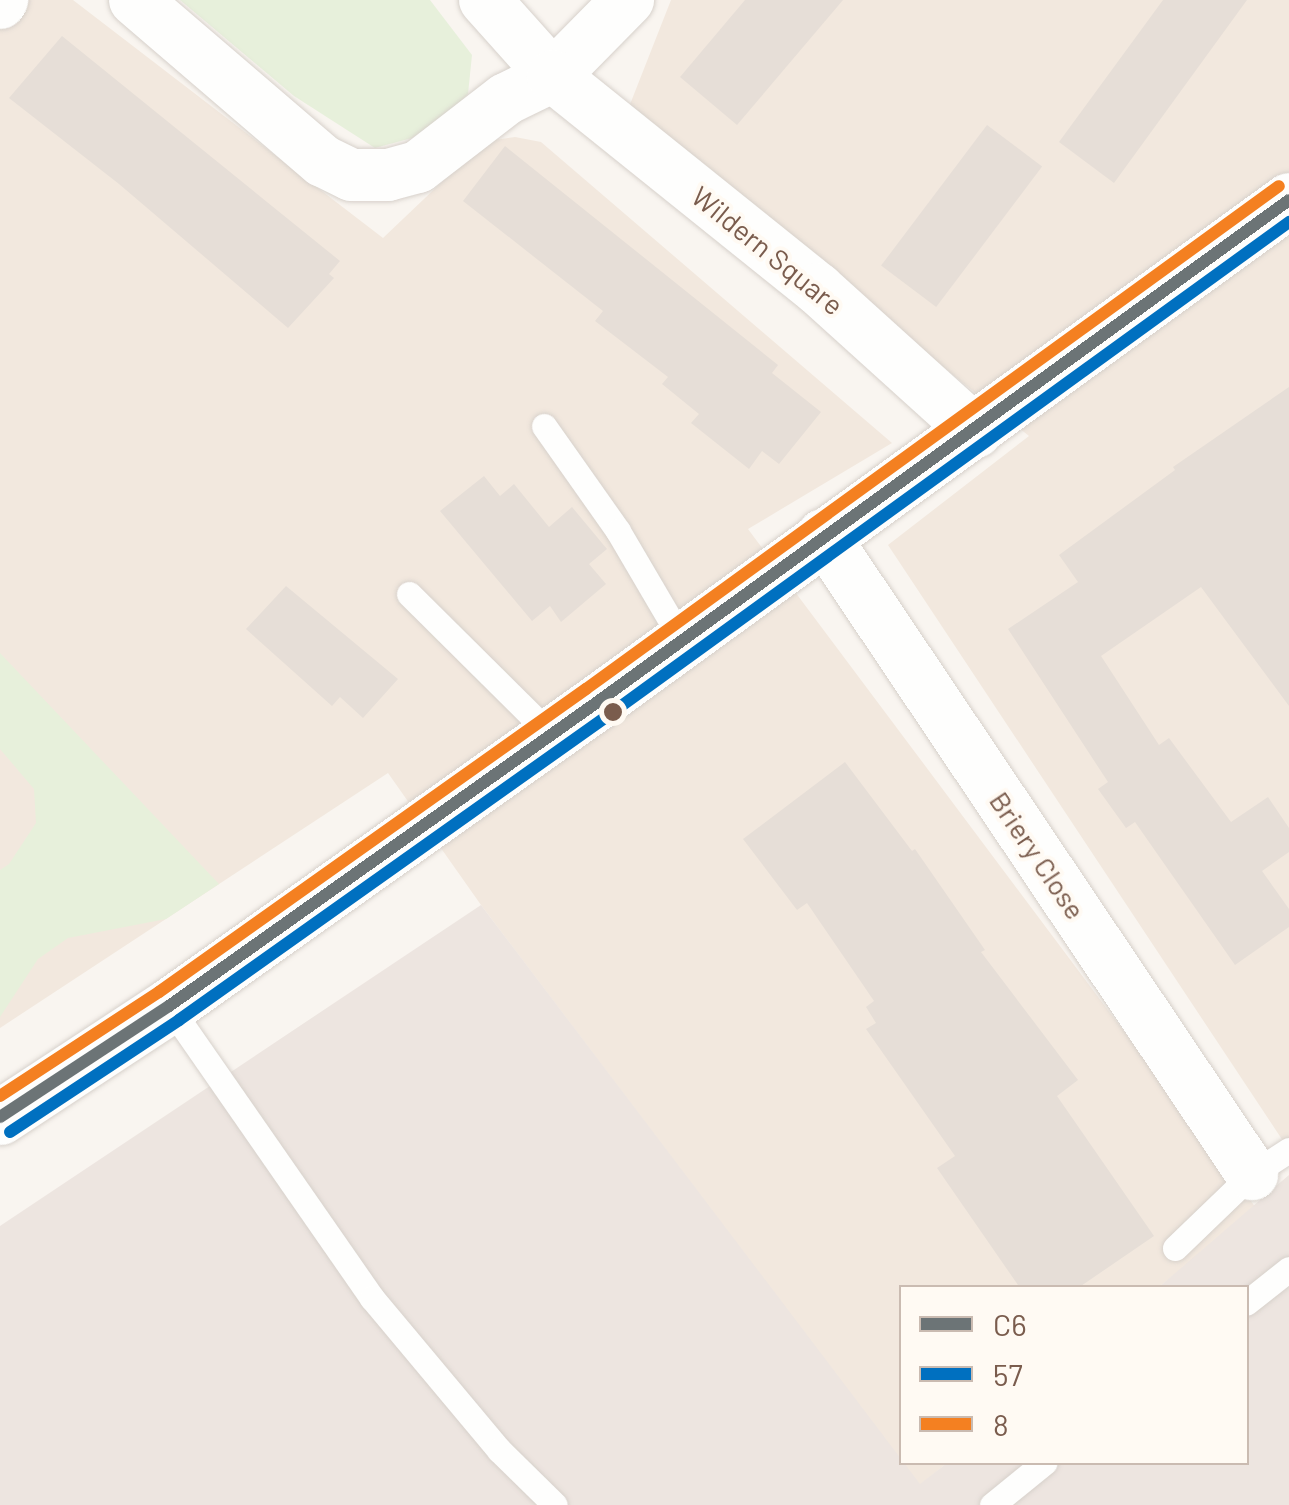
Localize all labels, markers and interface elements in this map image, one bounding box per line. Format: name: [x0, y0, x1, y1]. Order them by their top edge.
street label: Wildern Square: [685, 179, 851, 321]
unlabelled marker: [603, 702, 623, 722]
street label: Briery Close: [983, 785, 1093, 925]
legend: [899, 1285, 1249, 1465]
text: C6: [993, 1306, 1027, 1342]
text: 57: [993, 1356, 1023, 1392]
text: 8: [993, 1406, 1009, 1442]

